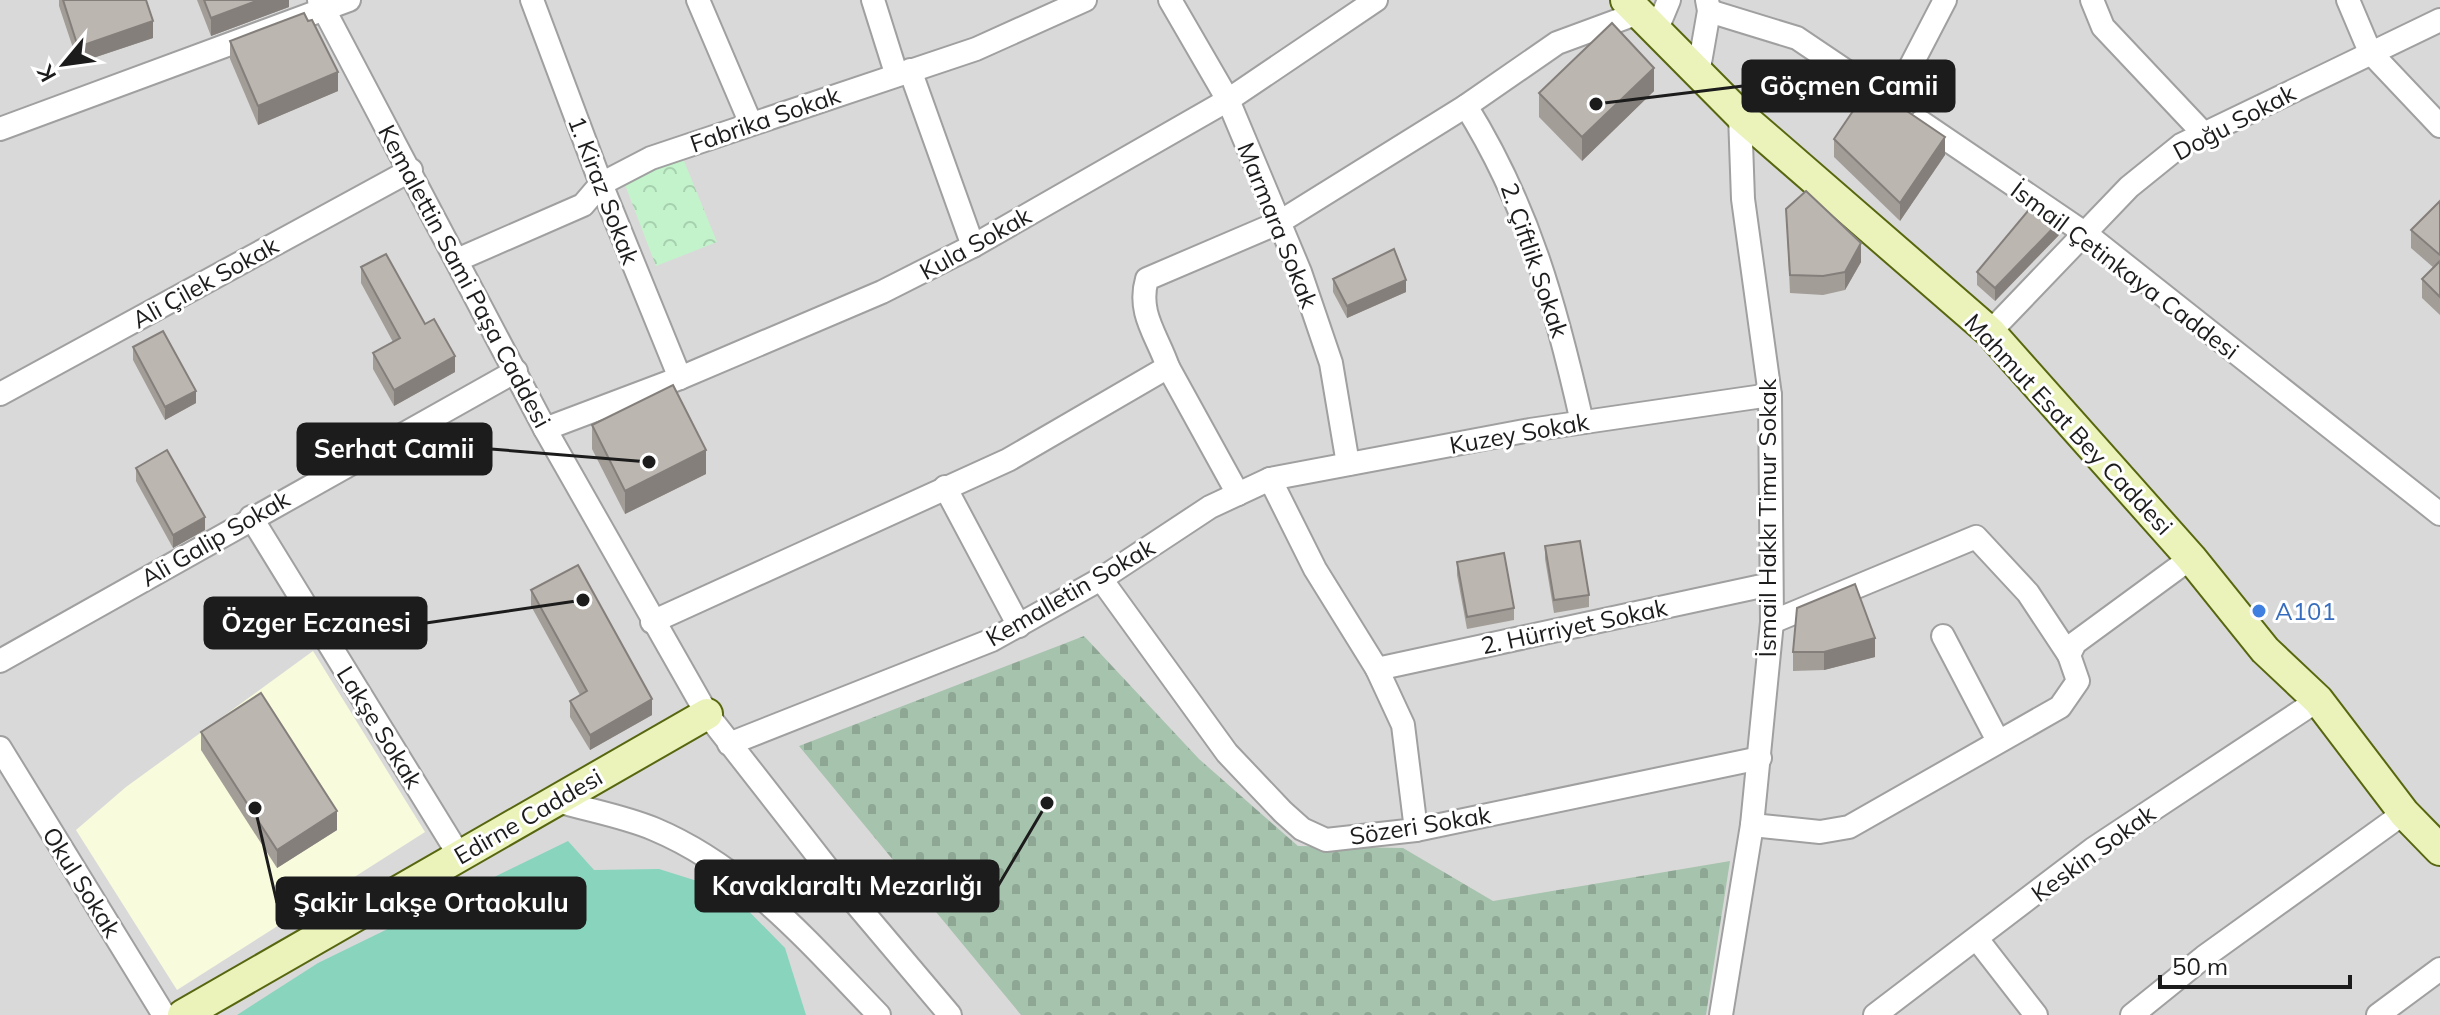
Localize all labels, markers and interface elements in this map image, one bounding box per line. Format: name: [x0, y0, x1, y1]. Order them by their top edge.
north arrow: [24, 24, 104, 104]
text: K: [30, 59, 62, 87]
callout: Göçmen Camii: [1743, 61, 1954, 111]
text: Göçmen Camii: [1760, 69, 1938, 102]
street label: Doğu Sokak: [2168, 77, 2301, 167]
street label: Fabrika Sokak: [686, 79, 845, 159]
street label: 1. Kiraz Sokak: [562, 112, 646, 269]
street label: Kemalettin Sami Paşa Caddesi: [372, 119, 558, 433]
street label: Marmara Sokak: [1231, 138, 1325, 313]
street label: İsmail Çetinkaya Caddesi: [2005, 174, 2245, 366]
street label: 2. Çiftlik Sokak: [1494, 179, 1576, 342]
street label: Kula Sokak: [914, 200, 1037, 286]
street label: Ali Çilek Sokak: [127, 229, 284, 335]
street label: Mahmut Esat Bey Caddesi: [1959, 307, 2179, 541]
street label: İsmail Hakkı Timur Sokak: [1752, 378, 1782, 657]
street label: Kuzey Sokak: [1447, 406, 1591, 460]
callout: Serhat Camii: [298, 424, 491, 474]
text: Serhat Camii: [314, 432, 474, 465]
street label: Ali Galip Sokak: [135, 483, 295, 593]
street label: Kemalletin Sokak: [980, 531, 1160, 653]
street label: 2. Hürriyet Sokak: [1478, 592, 1670, 660]
place label: A101: [2275, 596, 2336, 626]
callout: Özger Eczanesi: [205, 598, 426, 648]
marker: A101: [2250, 602, 2268, 620]
text: Özger Eczanesi: [221, 606, 411, 639]
street label: Lakşe Sokak: [331, 660, 430, 794]
street label: Edirne Caddesi: [449, 761, 607, 871]
street label: Keskin Sokak: [2025, 798, 2161, 908]
street label: Sözeri Sokak: [1347, 799, 1493, 851]
street label: Okul Sokak: [36, 821, 128, 943]
callout: Kavaklaraltı Mezarlığı: [696, 861, 998, 911]
text: Kavaklaraltı Mezarlığı: [712, 869, 982, 902]
callout: Şakir Lakşe Ortaokulu: [277, 878, 585, 928]
text: Şakir Lakşe Ortaokulu: [293, 886, 569, 919]
scale bar: [2160, 939, 2350, 989]
text: 50 m: [2172, 951, 2228, 981]

